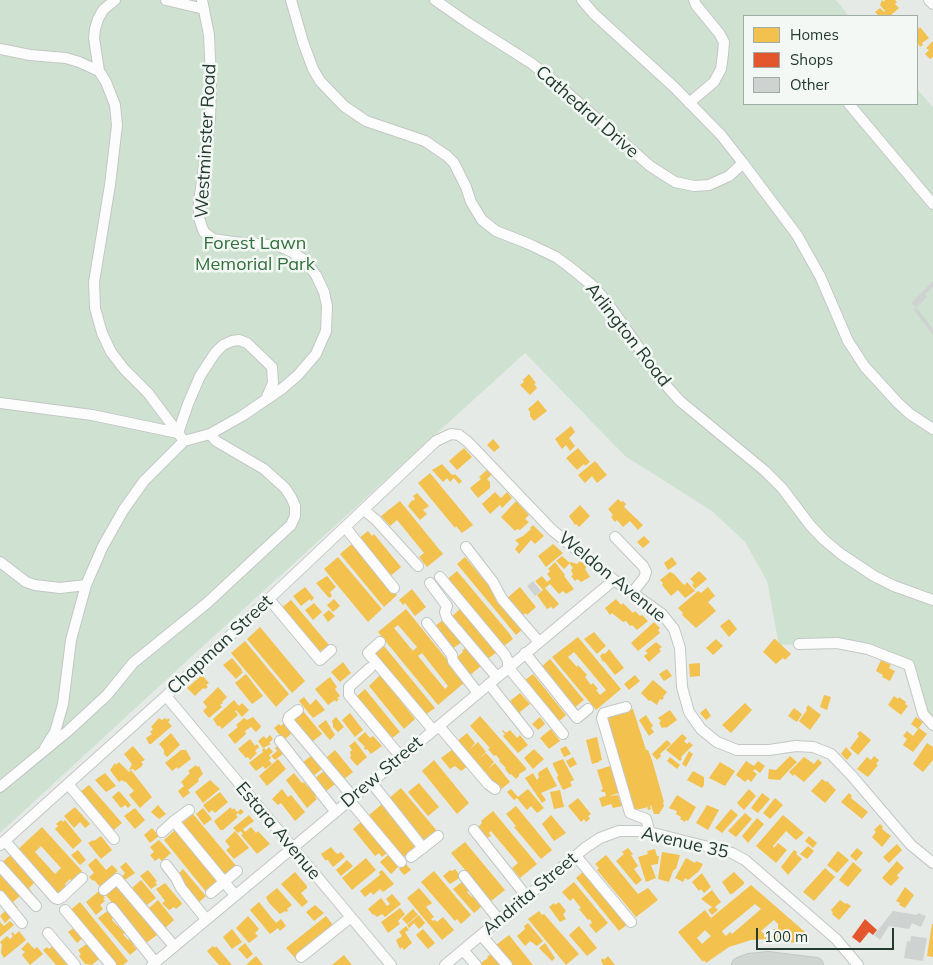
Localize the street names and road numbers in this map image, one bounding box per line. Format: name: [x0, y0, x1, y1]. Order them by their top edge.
street label: Cathedral Drive: [531, 61, 643, 163]
street label: Westminster Road: [191, 63, 221, 219]
street label: Arlington Road: [581, 279, 675, 391]
street label: Weldon Avenue: [554, 527, 670, 627]
street label: Chapman Street: [163, 591, 277, 699]
street label: Drew Street: [337, 732, 427, 812]
street label: Estara Avenue: [231, 778, 325, 884]
street label: Avenue 35: [639, 822, 731, 864]
street label: Andrita Street: [478, 848, 582, 940]

